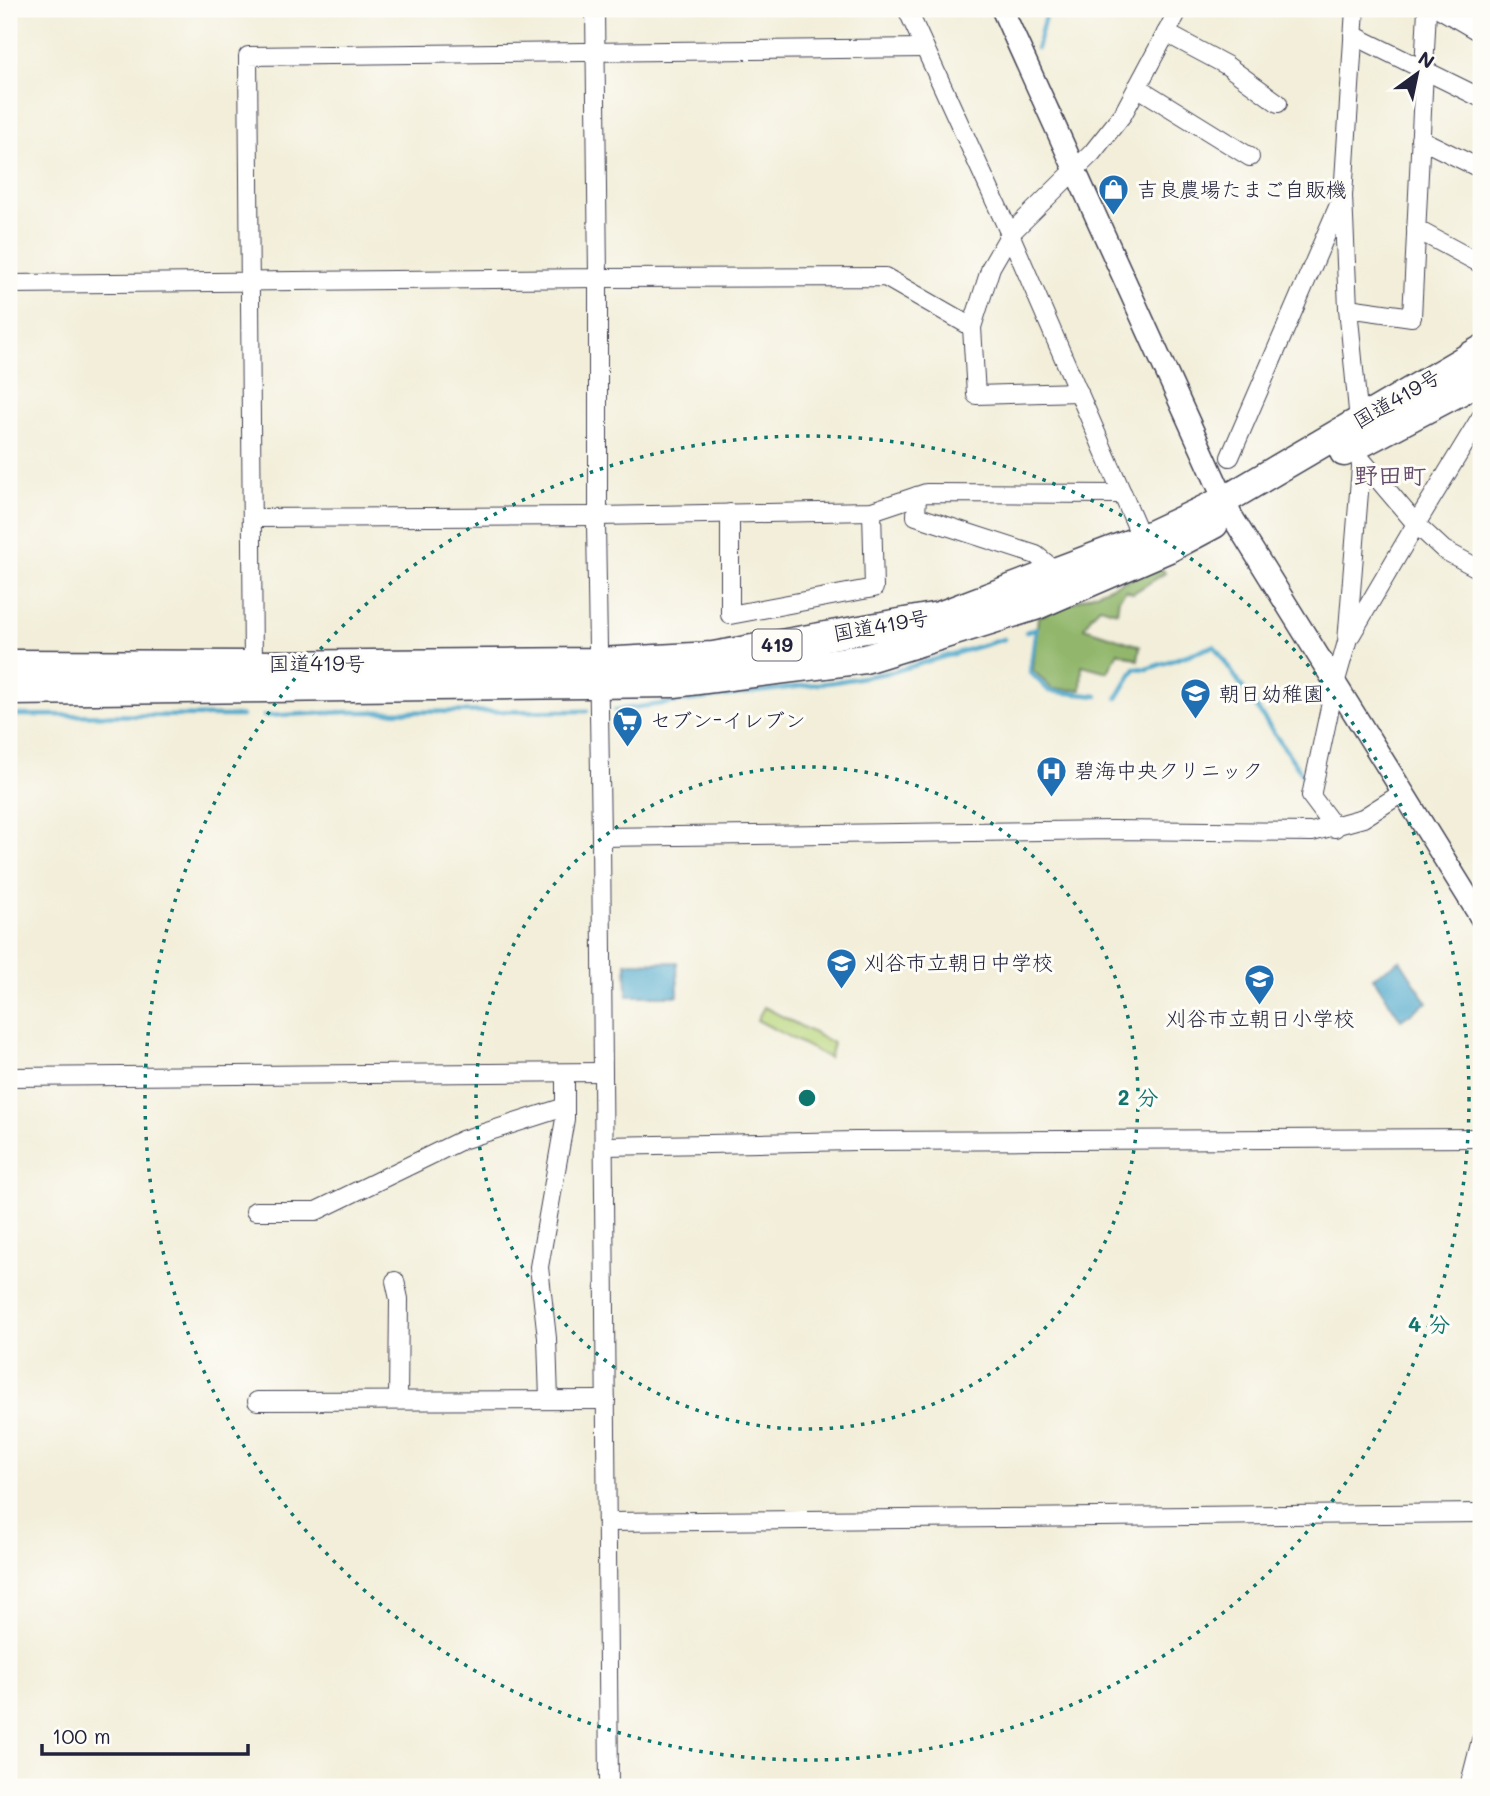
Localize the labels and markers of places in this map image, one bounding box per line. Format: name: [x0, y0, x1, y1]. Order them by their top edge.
shop icon: 吉良農場たまご自販機: [1097, 173, 1131, 217]
place label: 吉良農場たまご自販機: [1137, 175, 1347, 202]
school or university icon: 朝日幼稚園: [1179, 677, 1213, 721]
place label: 朝日幼稚園: [1219, 679, 1324, 706]
supermarket icon: セブン-イレブン: [610, 704, 644, 748]
place label: セブン-イレブン: [650, 706, 806, 733]
hospital icon: 碧海中央クリニック: [1034, 754, 1068, 798]
place label: 碧海中央クリニック: [1074, 756, 1263, 783]
school or university icon: 刈谷市立朝日中学校: [824, 946, 858, 990]
place label: 刈谷市立朝日中学校: [864, 948, 1053, 975]
school or university icon: 刈谷市立朝日小学校: [1243, 962, 1277, 1006]
place label: 刈谷市立朝日小学校: [1166, 1004, 1355, 1031]
centre of rings: [795, 1086, 819, 1110]

